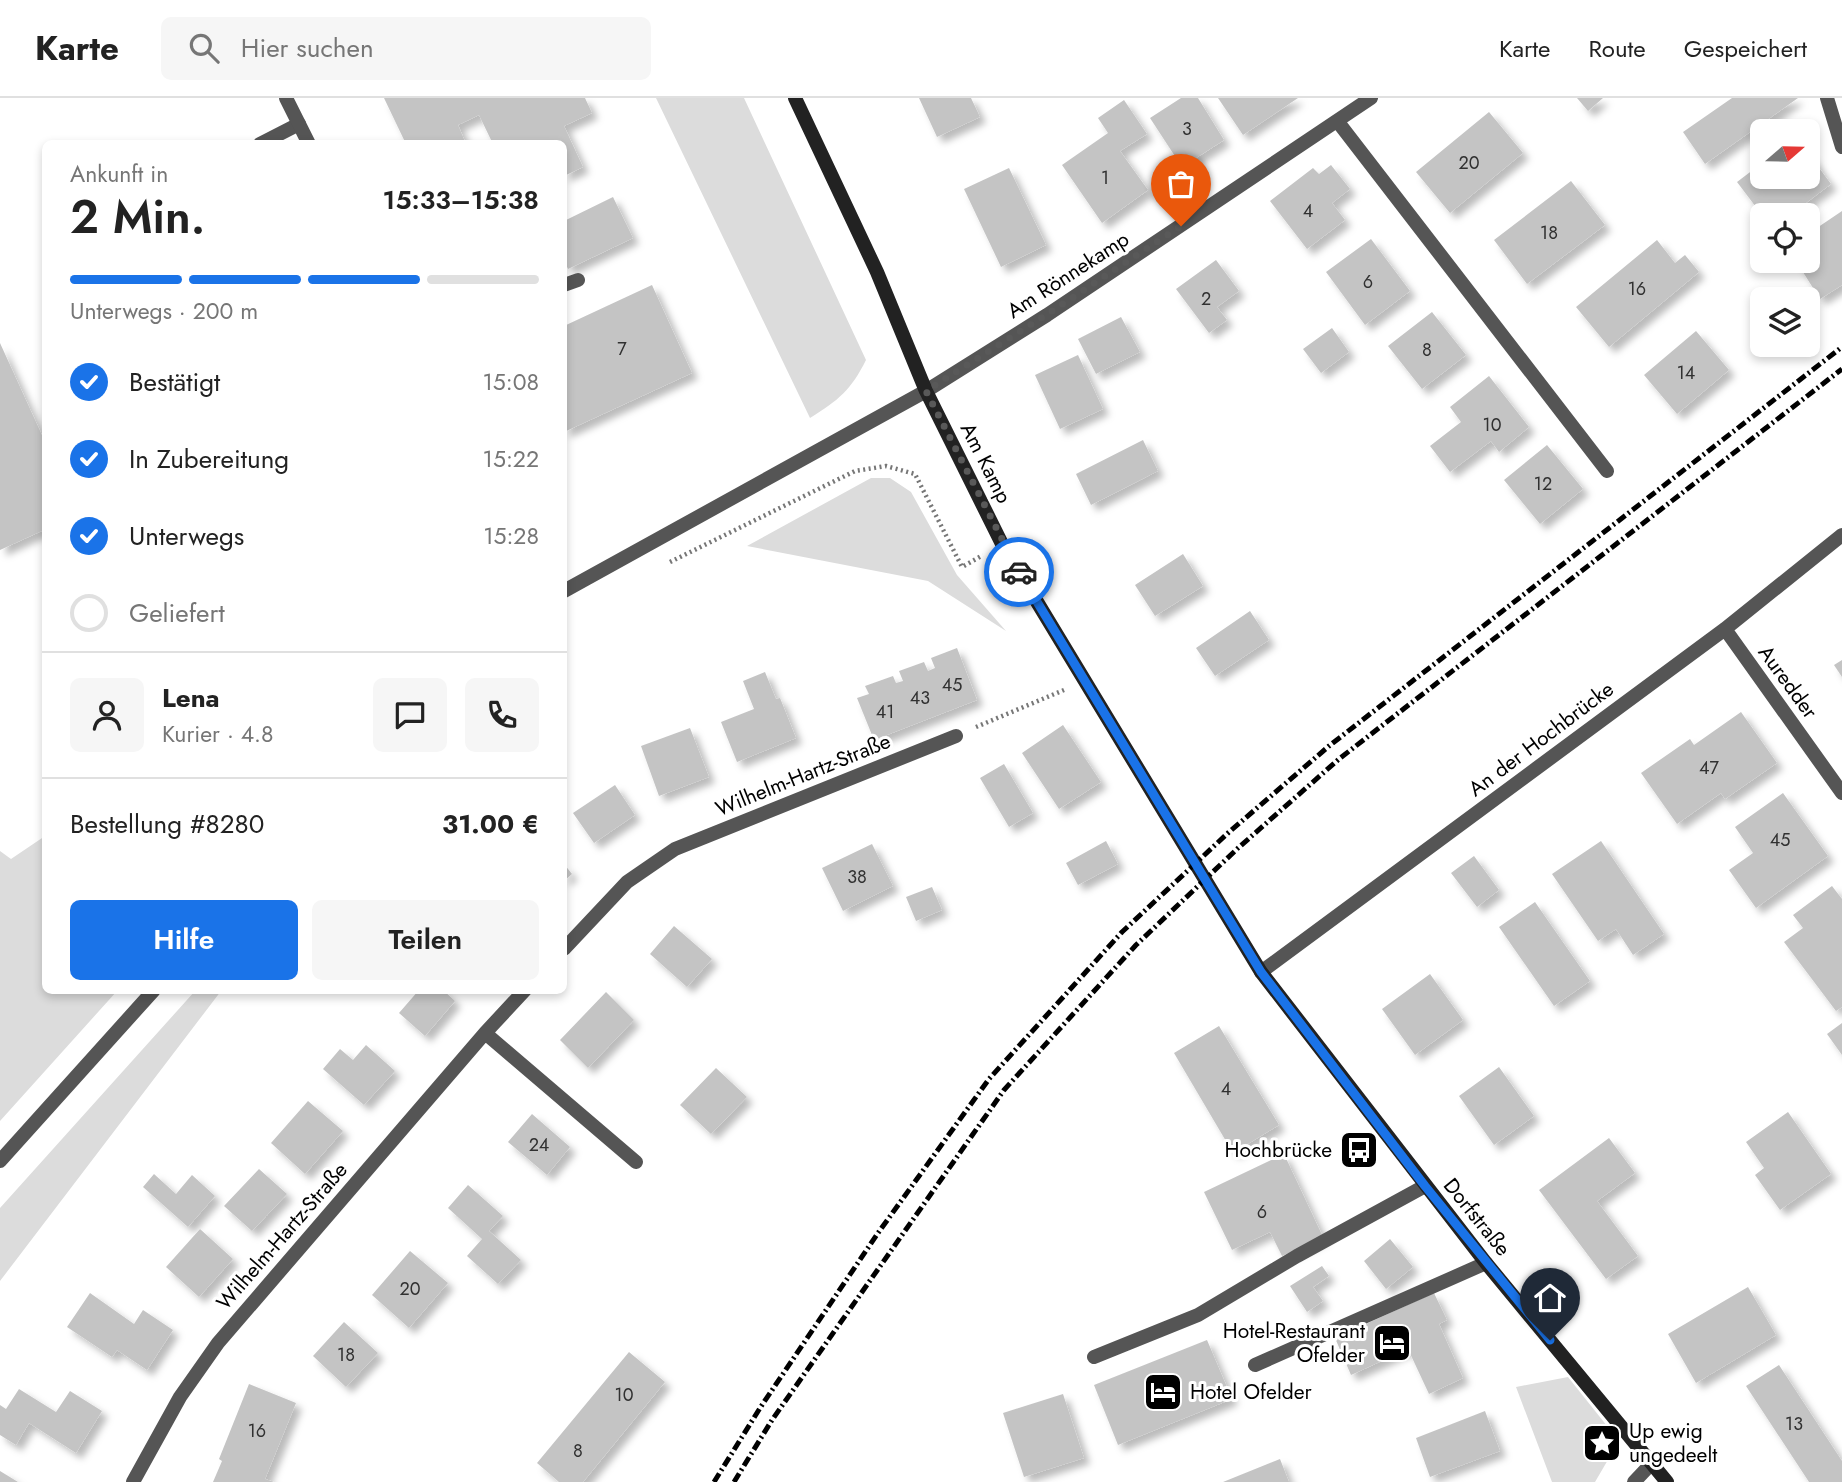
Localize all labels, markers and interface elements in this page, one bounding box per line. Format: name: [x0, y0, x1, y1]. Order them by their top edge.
search box: [161, 17, 651, 80]
text: Karte: [35, 25, 119, 72]
icon: search: [185, 29, 223, 67]
text: Hier suchen: [241, 29, 374, 67]
text: Karte: [1499, 31, 1550, 66]
text: Route: [1588, 31, 1646, 66]
text: Gespeichert: [1684, 31, 1807, 66]
house number: 3: [1182, 116, 1192, 142]
north arrow: [1750, 119, 1820, 189]
map controls: [1750, 119, 1820, 357]
house number: 20: [1458, 150, 1480, 176]
pin: [1151, 154, 1211, 226]
text: Ankunft in: [70, 157, 168, 191]
house number: 1: [1101, 165, 1109, 191]
icon: bag: [1162, 165, 1200, 203]
text: 15:33–15:38: [383, 181, 539, 219]
text: 2 Min.: [70, 184, 205, 250]
house number: 4: [1303, 198, 1313, 224]
button: locate: [1750, 203, 1820, 273]
house number: 18: [1540, 220, 1558, 246]
street label: Am Rönnekamp: [1001, 224, 1135, 326]
house number: 6: [1363, 269, 1373, 295]
house number: 16: [1628, 276, 1646, 302]
house number: 2: [1201, 286, 1211, 312]
button: layers: [1750, 287, 1820, 357]
text: Unterwegs · 200 m: [70, 294, 258, 328]
house number: 7: [617, 336, 627, 362]
house number: 8: [1422, 337, 1432, 363]
house number: 14: [1677, 360, 1695, 386]
icon: check: [70, 363, 108, 401]
text: Bestätigt: [129, 363, 220, 401]
text: 15:08: [482, 365, 539, 399]
house number: 10: [1483, 412, 1502, 438]
street label: Am Kamp: [953, 417, 1019, 509]
icon: check: [70, 440, 108, 478]
text: In Zubereitung: [129, 440, 289, 478]
text: 15:22: [483, 442, 539, 476]
house number: 12: [1534, 471, 1552, 497]
icon: check: [70, 517, 108, 555]
text: Unterwegs: [129, 517, 244, 555]
text: 15:28: [483, 519, 539, 553]
courier: [984, 537, 1054, 607]
icon: car: [1000, 553, 1038, 591]
text: Geliefert: [129, 594, 225, 632]
street label: Auredder: [1751, 639, 1825, 725]
house number: 45: [942, 672, 962, 698]
street label: An der Hochbrücke: [1462, 674, 1620, 804]
button: person: [70, 678, 144, 752]
button: chat: [373, 678, 447, 752]
button: phone: [465, 678, 539, 752]
text: Lena: [162, 679, 220, 717]
house number: 43: [910, 685, 930, 711]
house number: 41: [876, 699, 894, 725]
text: Kurier · 4.8: [162, 717, 274, 751]
street label: Wilhelm-Hartz-Straße: [711, 726, 895, 824]
house number: 47: [1699, 755, 1720, 781]
text: Bestellung #8280: [70, 805, 264, 843]
text: 31.00 €: [442, 805, 539, 843]
house number: 45: [1770, 827, 1790, 853]
house number: 38: [847, 864, 867, 890]
button: Hilfe: [70, 900, 298, 980]
button: Teilen: [312, 900, 539, 980]
house number: 4: [1221, 1076, 1231, 1102]
bus stop icon: Hochbrücke: [1338, 1129, 1380, 1171]
house number: 24: [529, 1132, 549, 1158]
place label: Hochbrücke: [1224, 1135, 1332, 1165]
street label: Wilhelm-Hartz-Straße: [209, 1156, 355, 1316]
street label: Dorfstraße: [1436, 1172, 1518, 1262]
house number: 6: [1257, 1199, 1267, 1225]
pin: [1520, 1268, 1580, 1340]
house number: 20: [399, 1276, 421, 1302]
icon: home: [1531, 1279, 1569, 1317]
place label: Hotel-Restaurant Ofelder: [1223, 1316, 1366, 1370]
hotel icon: Hotel-Restaurant Ofelder: [1371, 1322, 1413, 1364]
house number: 18: [337, 1342, 355, 1368]
hotel icon: Hotel Ofelder: [1142, 1371, 1184, 1413]
place label: Hotel Ofelder: [1190, 1377, 1312, 1407]
house number: 10: [615, 1382, 634, 1408]
house number: 13: [1785, 1411, 1803, 1437]
place label: Up ewig ungedeelt: [1629, 1416, 1717, 1470]
house number: 16: [248, 1418, 266, 1444]
place icon: Up ewig ungedeelt: [1581, 1422, 1623, 1464]
house number: 8: [573, 1438, 583, 1464]

